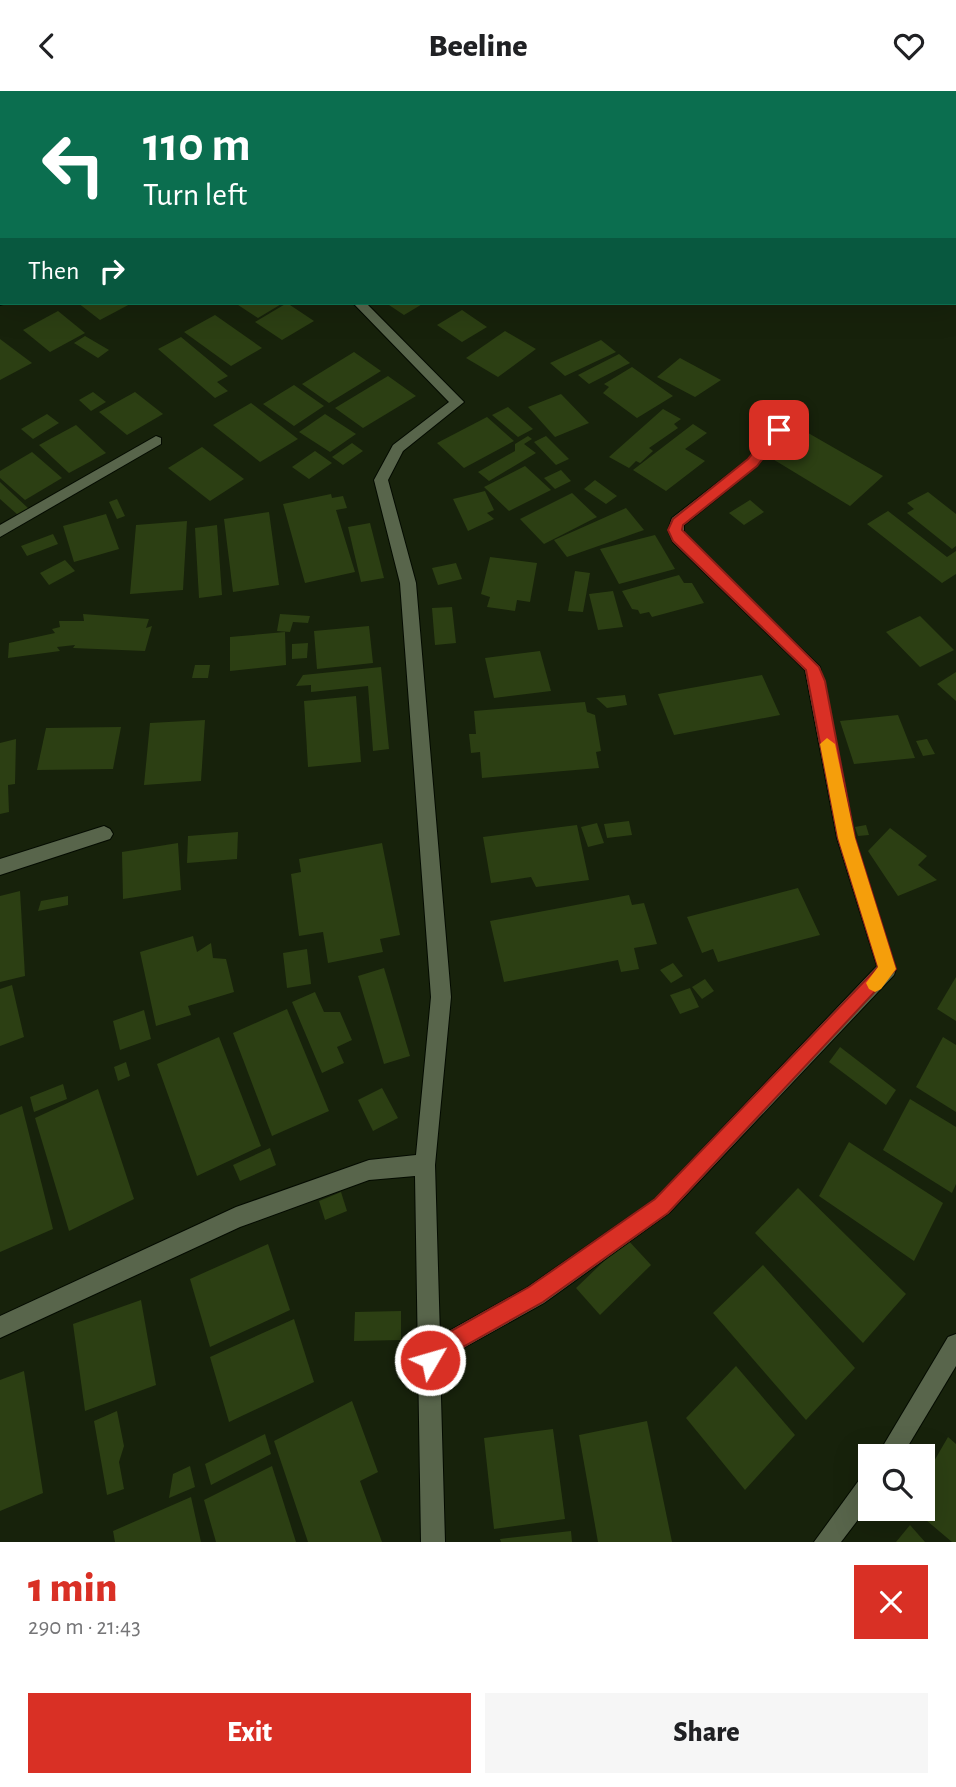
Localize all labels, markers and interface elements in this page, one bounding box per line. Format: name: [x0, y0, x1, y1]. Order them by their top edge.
icon: back: [28, 27, 66, 65]
icon: heart: [890, 27, 928, 65]
text: Beeline: [428, 30, 528, 62]
icon: left: [28, 119, 119, 210]
text: 110 m: [143, 121, 251, 170]
text: Turn left: [143, 179, 247, 211]
icon: right: [93, 252, 131, 290]
text: Then: [28, 258, 79, 284]
pin: [749, 400, 809, 460]
icon: arrive: [760, 411, 798, 449]
position arrow: [393, 1323, 467, 1397]
map controls: [858, 1444, 935, 1521]
button: search: [858, 1444, 935, 1521]
button: close: [854, 1565, 928, 1639]
text: 1 min: [28, 1567, 117, 1609]
text: 290 m · 21:43: [28, 1616, 141, 1639]
button: Exit: [28, 1693, 471, 1773]
button: Share: [485, 1693, 928, 1773]

